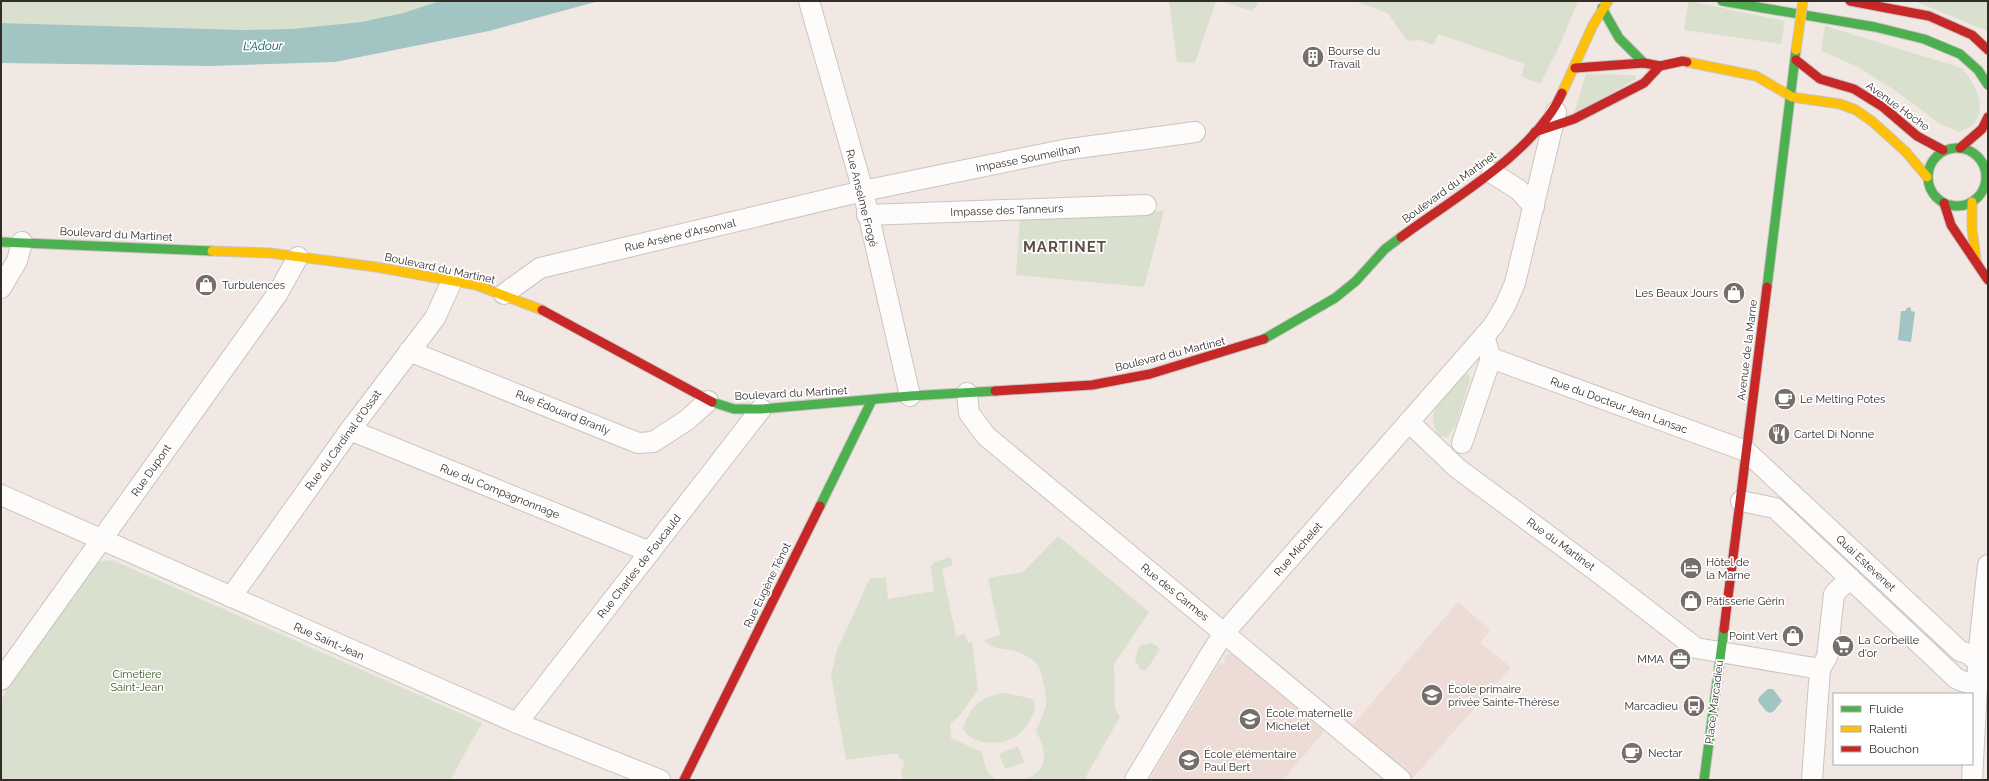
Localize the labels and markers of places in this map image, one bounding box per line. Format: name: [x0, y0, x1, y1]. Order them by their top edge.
building icon: Bourse du Travail: [1300, 44, 1326, 70]
place label: Bourse du Travail: [1328, 45, 1380, 71]
shop icon: Turbulences: [193, 272, 219, 298]
place label: Turbulences: [222, 279, 285, 292]
shop icon: Les Beaux Jours: [1721, 280, 1747, 306]
place label: Les Beaux Jours: [1635, 287, 1718, 300]
cafe icon: Le Melting Potes: [1772, 386, 1798, 412]
place label: Le Melting Potes: [1800, 393, 1885, 406]
restaurant icon: Cartel Di Nonne: [1766, 421, 1792, 447]
place label: Cartel Di Nonne: [1794, 428, 1875, 441]
hotel icon: Hôtel de la Marne: [1678, 555, 1704, 581]
place label: Hôtel de la Marne: [1706, 556, 1751, 582]
shop icon: Pâtisserie Gérin: [1678, 588, 1704, 614]
place label: Pâtisserie Gérin: [1706, 595, 1784, 608]
shop icon: Point Vert: [1780, 623, 1806, 649]
place label: Point Vert: [1729, 630, 1778, 643]
supermarket icon: La Corbeille d'or: [1830, 633, 1856, 659]
place label: La Corbeille d'or: [1858, 634, 1920, 660]
office icon: MMA: [1667, 646, 1693, 672]
place label: MMA: [1637, 653, 1665, 666]
school or university icon: École primaire privée Sainte-Thérèse: [1419, 682, 1445, 708]
place label: École primaire privée Sainte-Thérèse: [1448, 682, 1560, 709]
bus stop icon: Marcadieu: [1681, 693, 1707, 719]
place label: Marcadieu: [1624, 700, 1678, 713]
school or university icon: École maternelle Michelet: [1237, 706, 1263, 732]
place label: École maternelle Michelet: [1266, 706, 1353, 733]
cafe icon: Nectar: [1619, 740, 1645, 766]
school or university icon: École élémentaire Paul Bert: [1176, 747, 1202, 773]
place label: École élémentaire Paul Bert: [1204, 747, 1297, 774]
place label: Nectar: [1648, 747, 1683, 760]

